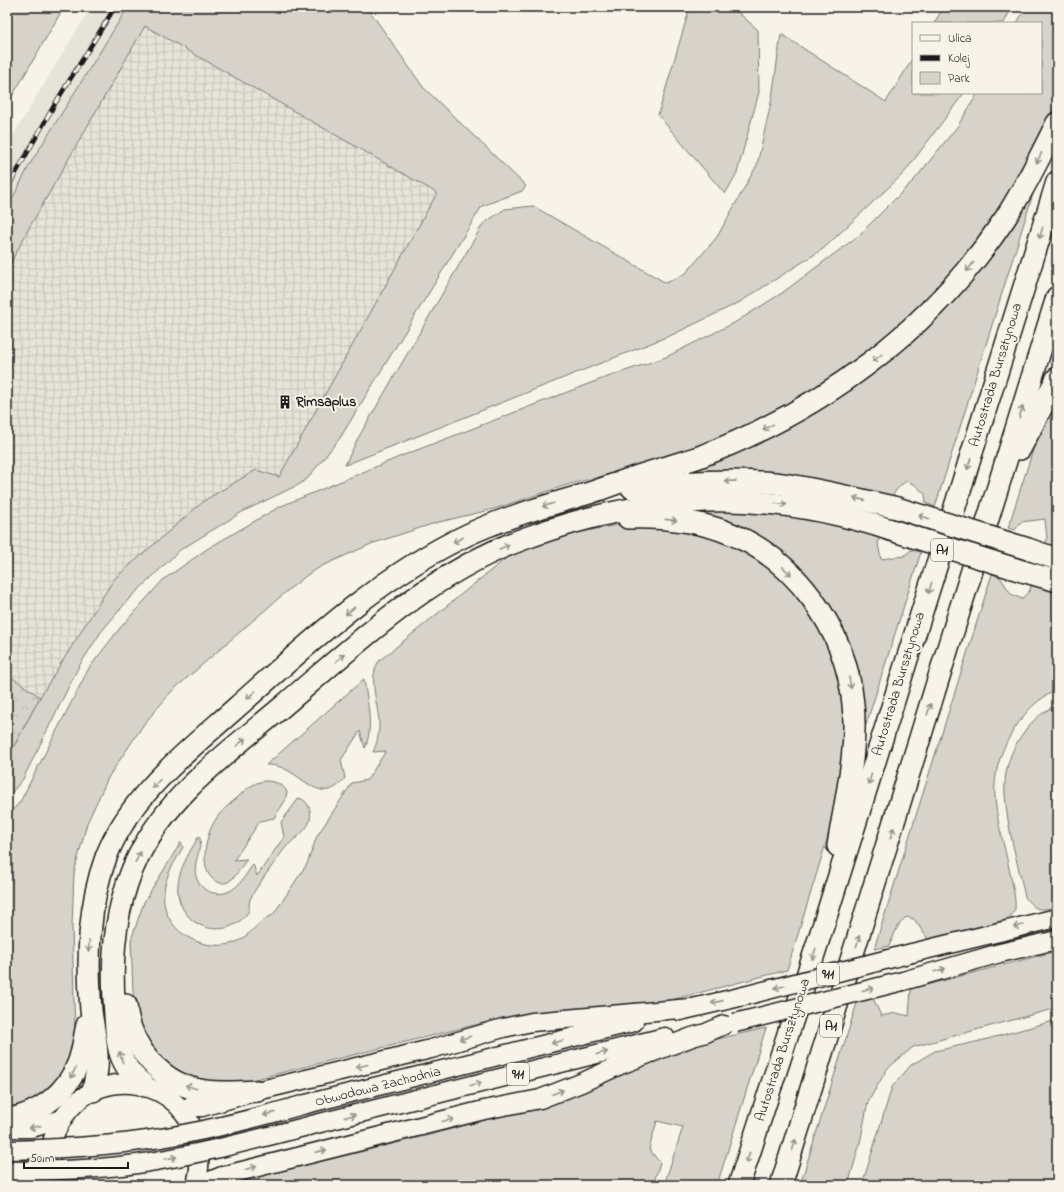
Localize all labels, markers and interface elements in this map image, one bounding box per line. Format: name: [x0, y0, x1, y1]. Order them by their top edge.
legend: [912, 22, 1042, 94]
text: Ulica: [948, 30, 972, 48]
text: Kolej: [948, 50, 970, 68]
text: Park: [948, 70, 970, 88]
one-way arrow: [1035, 151, 1043, 163]
one-way arrow: [1037, 226, 1044, 239]
one-way arrow: [965, 261, 974, 272]
street label: Autostrada Bursztynowa: [964, 301, 1029, 450]
one-way arrow: [872, 354, 883, 362]
place label: Rimsaplus: [295, 392, 356, 413]
building icon: Rimsaplus: [277, 394, 293, 410]
one-way arrow: [1018, 406, 1025, 419]
one-way arrow: [762, 424, 774, 432]
one-way arrow: [964, 457, 972, 469]
one-way arrow: [724, 477, 737, 485]
one-way arrow: [852, 495, 865, 503]
one-way arrow: [774, 500, 787, 508]
one-way arrow: [542, 502, 555, 509]
one-way arrow: [918, 513, 931, 520]
one-way arrow: [664, 516, 677, 523]
one-way arrow: [453, 536, 465, 544]
road number: A1: [931, 539, 953, 561]
one-way arrow: [497, 543, 509, 550]
one-way arrow: [782, 567, 792, 576]
one-way arrow: [926, 581, 933, 594]
one-way arrow: [345, 606, 355, 615]
street label: Autostrada Bursztynowa: [867, 610, 932, 759]
one-way arrow: [334, 653, 345, 662]
one-way arrow: [846, 676, 854, 689]
one-way arrow: [246, 690, 256, 699]
one-way arrow: [926, 703, 933, 716]
one-way arrow: [236, 738, 246, 747]
one-way arrow: [866, 772, 873, 785]
one-way arrow: [152, 778, 161, 788]
one-way arrow: [889, 827, 896, 840]
one-way arrow: [135, 851, 143, 863]
one-way arrow: [1013, 922, 1026, 930]
one-way arrow: [855, 935, 862, 948]
one-way arrow: [85, 939, 93, 952]
one-way arrow: [810, 948, 817, 961]
road number: 911: [817, 963, 839, 985]
one-way arrow: [934, 966, 947, 973]
street label: Autostrada Bursztynowa: [750, 976, 817, 1125]
one-way arrow: [773, 984, 786, 991]
one-way arrow: [861, 985, 874, 993]
one-way arrow: [711, 999, 724, 1006]
road number: A1: [820, 1015, 842, 1037]
one-way arrow: [459, 1035, 472, 1042]
one-way arrow: [551, 1038, 564, 1046]
one-way arrow: [596, 1049, 609, 1056]
one-way arrow: [117, 1050, 124, 1063]
street label: Obwodowa Zachodnia: [313, 1061, 443, 1113]
one-way arrow: [356, 1063, 369, 1070]
road number: 911: [507, 1063, 529, 1085]
one-way arrow: [69, 1067, 76, 1079]
one-way arrow: [469, 1080, 482, 1088]
one-way arrow: [184, 1083, 197, 1090]
one-way arrow: [551, 1087, 563, 1095]
one-way arrow: [263, 1111, 276, 1119]
one-way arrow: [343, 1112, 356, 1119]
one-way arrow: [441, 1115, 454, 1123]
one-way arrow: [29, 1124, 42, 1132]
one-way arrow: [791, 1139, 798, 1152]
scale bar: [24, 1144, 128, 1170]
one-way arrow: [315, 1147, 328, 1155]
text: 50 m: [30, 1150, 54, 1168]
one-way arrow: [744, 1151, 751, 1164]
one-way arrow: [164, 1154, 177, 1162]
one-way arrow: [244, 1164, 257, 1171]

